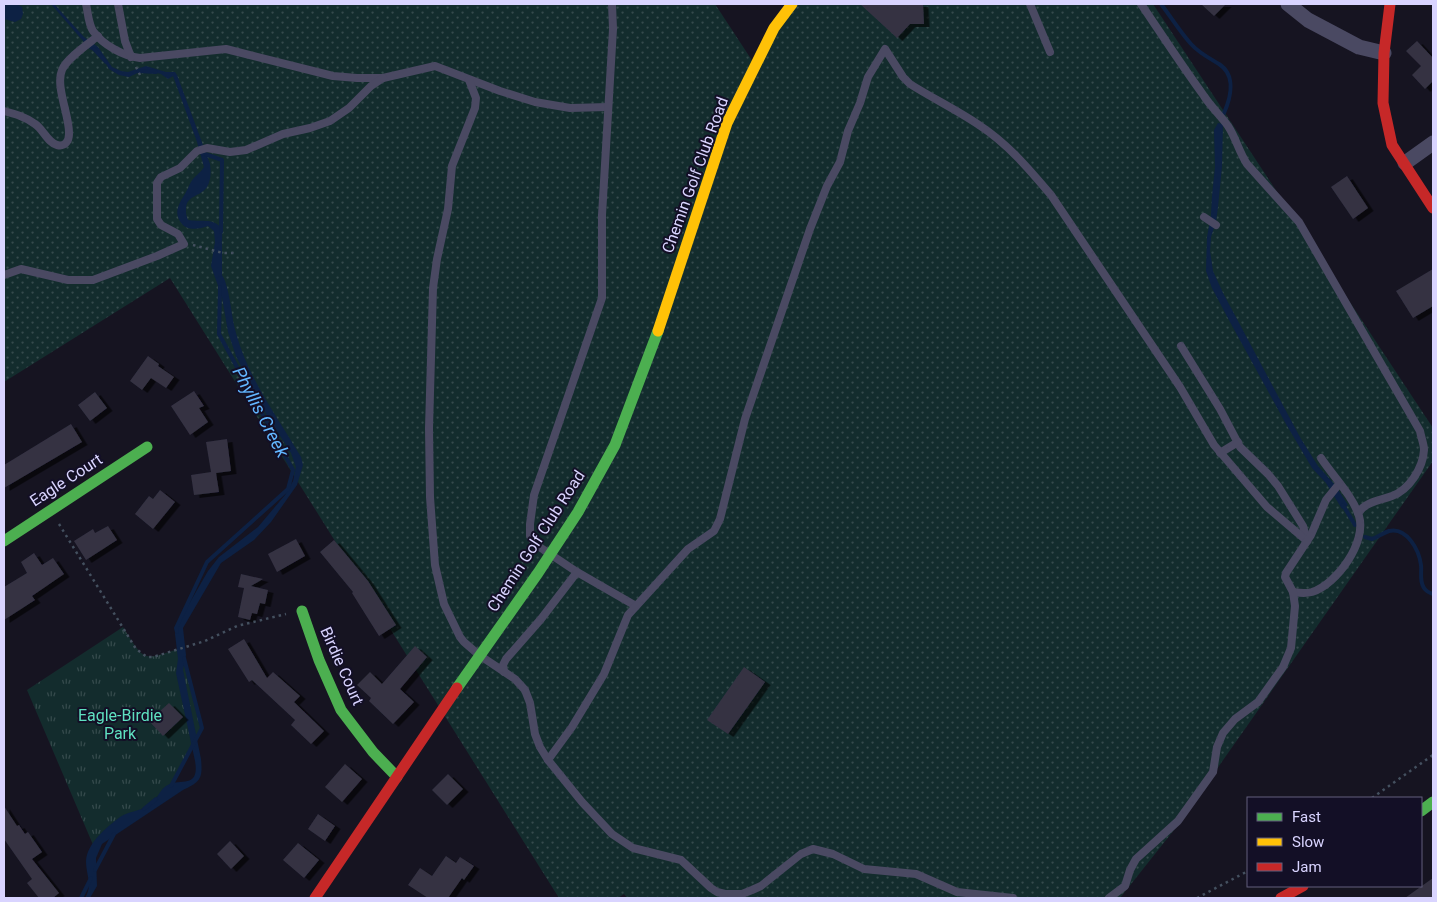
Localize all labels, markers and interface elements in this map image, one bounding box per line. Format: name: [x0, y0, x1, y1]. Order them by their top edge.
street label: Chemin Golf Club Road: [658, 94, 732, 256]
water label: Phyllis Creek: [228, 363, 294, 462]
street label: Eagle Court: [26, 450, 106, 510]
street label: Chemin Golf Club Road: [483, 467, 589, 615]
street label: Birdie Court: [316, 624, 368, 708]
park label: Eagle-Birdie Park: [78, 706, 162, 743]
legend: [1247, 797, 1422, 887]
text: Fast: [1292, 808, 1321, 826]
text: Slow: [1292, 833, 1324, 851]
text: Jam: [1292, 858, 1322, 876]

